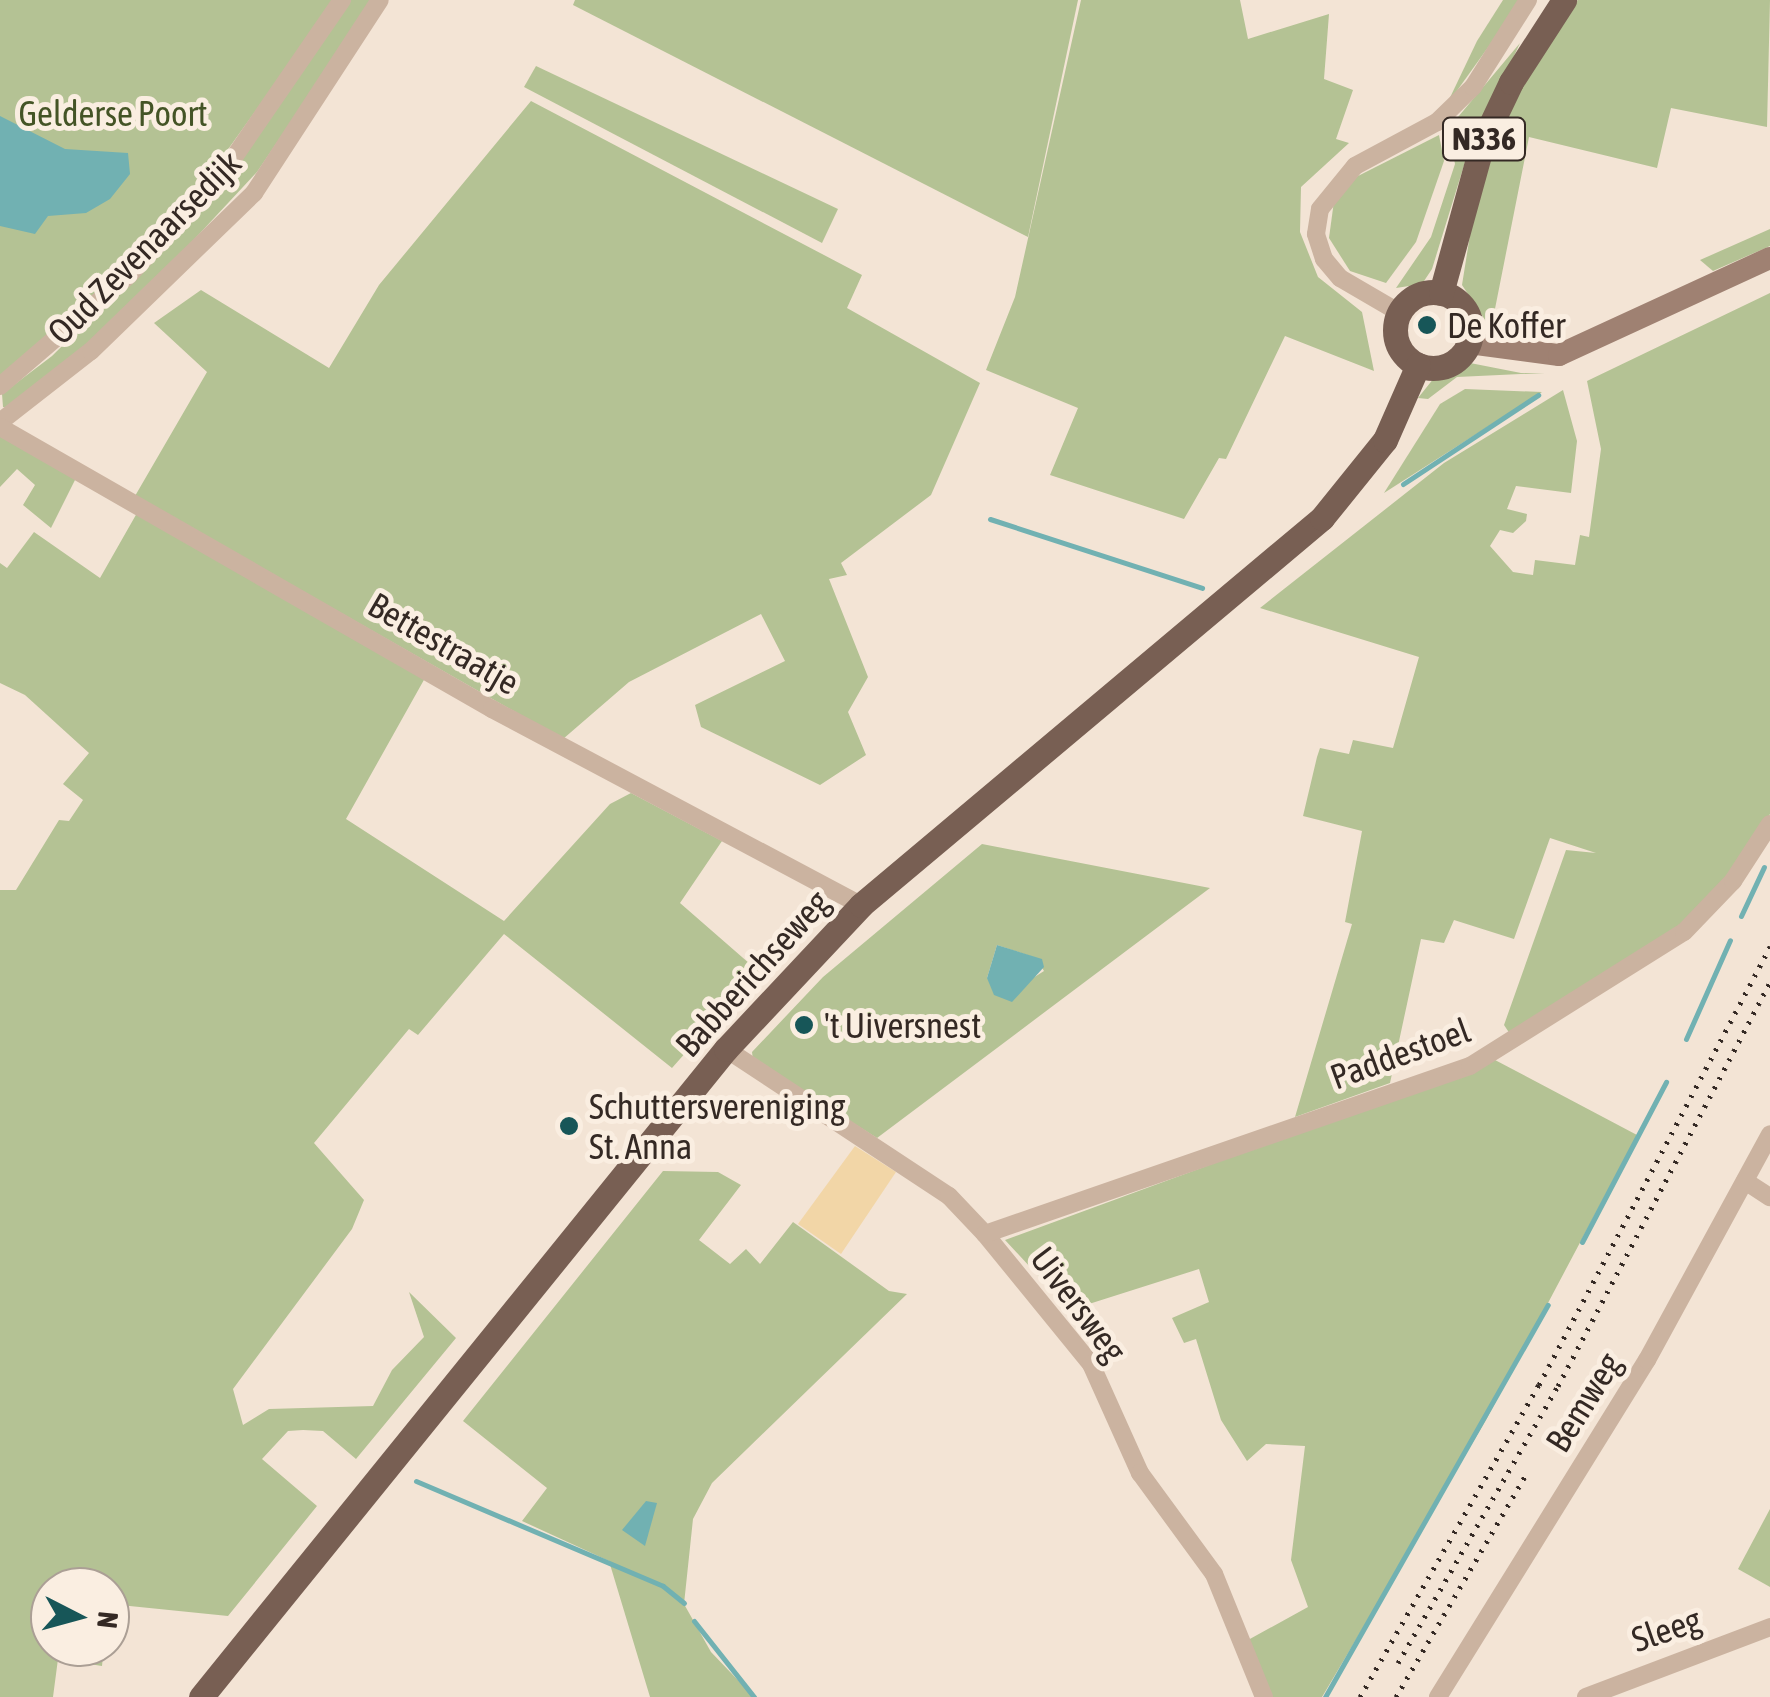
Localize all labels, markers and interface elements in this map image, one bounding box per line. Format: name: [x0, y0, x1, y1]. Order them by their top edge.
park label: Gelderse Poort: [19, 92, 207, 134]
road number: N336: [1442, 112, 1526, 166]
street label: Oud Zevenaarsedijk: [39, 142, 249, 352]
place label: De Koffer: [1447, 304, 1565, 346]
marker: De Koffer: [1416, 314, 1438, 336]
street label: Bettestraatje: [361, 583, 527, 703]
street label: Babberichseweg: [666, 881, 838, 1065]
place label: 't Uiversnest: [824, 1004, 981, 1046]
street label: Paddestoel: [1324, 1008, 1476, 1098]
marker: 't Uiversnest: [793, 1014, 815, 1036]
place label: Schuttersvereniging St. Anna: [589, 1085, 845, 1167]
marker: Schuttersvereniging St. Anna: [558, 1115, 580, 1137]
street label: Uiversweg: [1022, 1238, 1136, 1370]
street label: Bemweg: [1536, 1345, 1630, 1459]
north arrow: [30, 1567, 130, 1667]
street label: Sleeg: [1626, 1598, 1706, 1660]
text: N: [91, 1610, 125, 1630]

